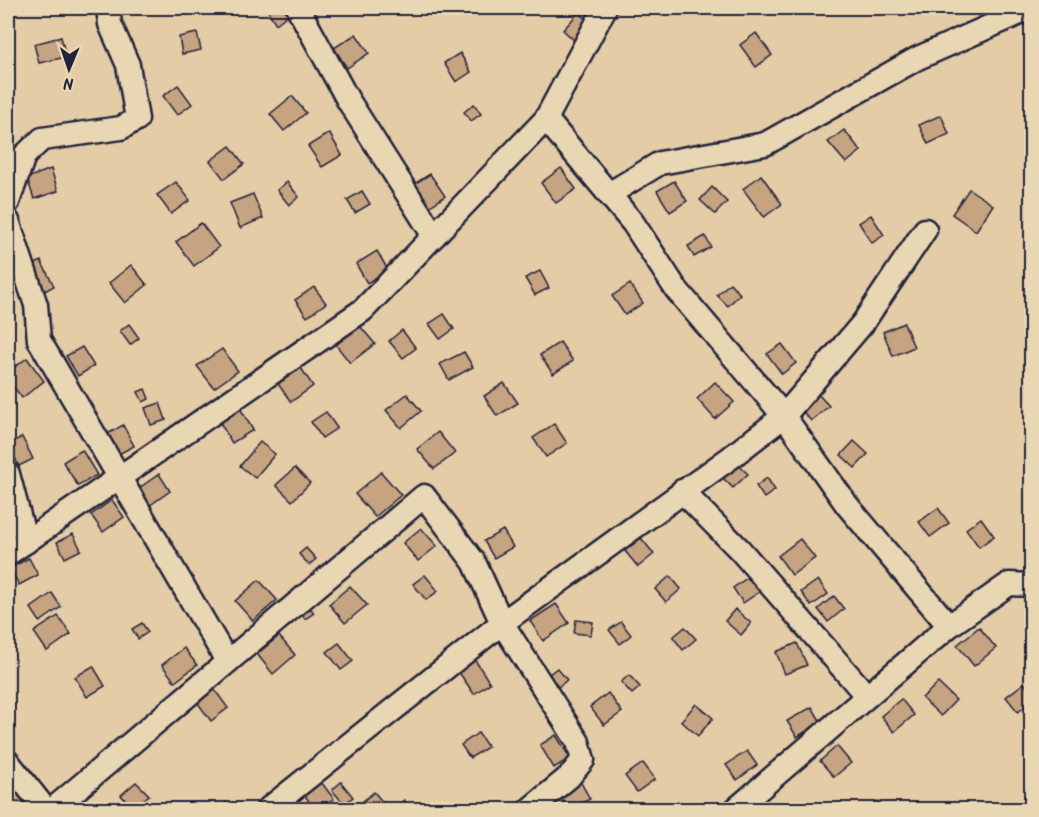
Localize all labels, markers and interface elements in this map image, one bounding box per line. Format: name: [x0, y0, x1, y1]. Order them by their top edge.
north arrow: [39, 39, 99, 99]
text: N: [63, 70, 74, 95]

